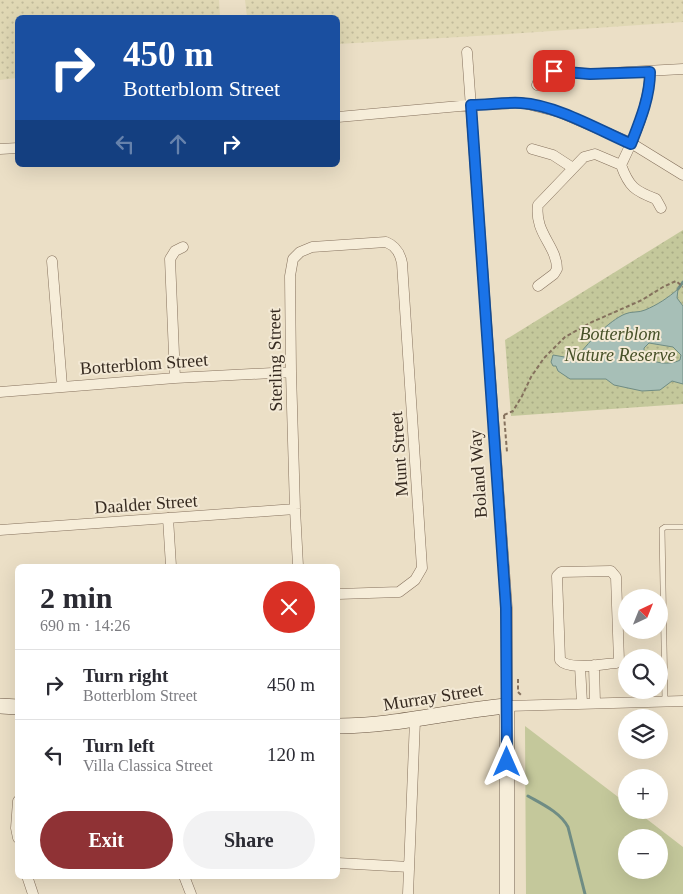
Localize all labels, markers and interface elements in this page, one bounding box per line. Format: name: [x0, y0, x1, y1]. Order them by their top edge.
icon: right: [40, 35, 105, 100]
text: 450 m: [123, 35, 213, 74]
pin: [533, 50, 575, 92]
icon: arrive: [540, 57, 568, 85]
text: Botterblom Street: [123, 76, 280, 101]
icon: left: [111, 130, 139, 158]
icon: ahead: [164, 130, 192, 158]
icon: right: [217, 130, 245, 158]
street label: Sterling Street: [264, 308, 286, 412]
park label: Botterblom Nature Reserve: [564, 324, 675, 365]
street label: Botterblom Street: [79, 350, 209, 378]
street label: Munt Street: [386, 411, 412, 497]
street label: Boland Way: [465, 429, 491, 519]
street label: Daalder Street: [94, 490, 198, 518]
text: 2 min: [40, 581, 113, 614]
button: close: [263, 581, 315, 633]
north arrow: [618, 589, 668, 639]
map controls: [618, 589, 668, 879]
text: 690 m · 14:26: [40, 617, 130, 634]
button: search: [618, 649, 668, 699]
text: Turn right: [83, 665, 168, 686]
icon: right: [40, 671, 68, 699]
text: 450 m: [267, 674, 315, 695]
street label: Murray Street: [382, 679, 484, 715]
text: Botterblom Street: [83, 687, 197, 704]
button: layers: [618, 709, 668, 759]
text: Turn left: [83, 735, 155, 756]
position arrow: [480, 735, 532, 787]
icon: left: [40, 741, 68, 769]
text: 120 m: [267, 744, 315, 765]
text: Villa Classica Street: [83, 757, 213, 774]
button: +: [618, 769, 668, 819]
button: Exit: [40, 811, 173, 869]
button: Share: [183, 811, 315, 869]
button: −: [618, 829, 668, 879]

